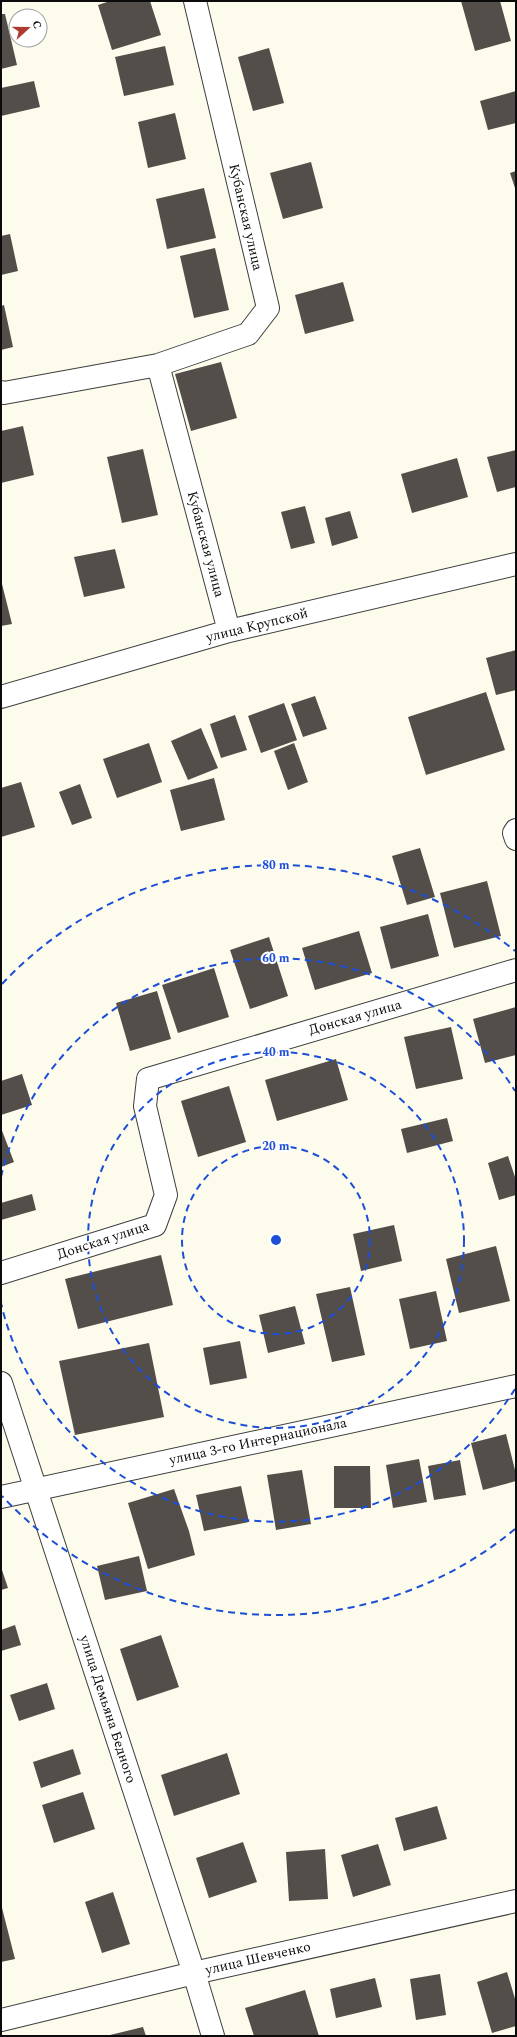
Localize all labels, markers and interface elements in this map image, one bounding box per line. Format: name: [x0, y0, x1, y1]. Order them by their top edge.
north arrow: [8, 8, 48, 48]
text: С: [28, 18, 46, 31]
street label: Кубанская улица: [224, 162, 269, 273]
street label: Кубанская улица: [182, 489, 230, 599]
street label: улица Крупской: [203, 602, 310, 648]
text: 80 m: [262, 856, 290, 875]
text: 60 m: [262, 949, 290, 968]
street label: Донская улица: [306, 994, 404, 1040]
text: 40 m: [262, 1043, 290, 1062]
text: 20 m: [262, 1137, 290, 1156]
street label: Донская улица: [54, 1215, 152, 1265]
centre of rings: [269, 1233, 283, 1247]
street label: улица 3-го Интернационала: [166, 1412, 349, 1470]
street label: улица Демьяна Бедного: [74, 1631, 142, 1786]
street label: улица Шевченко: [202, 1936, 313, 1981]

